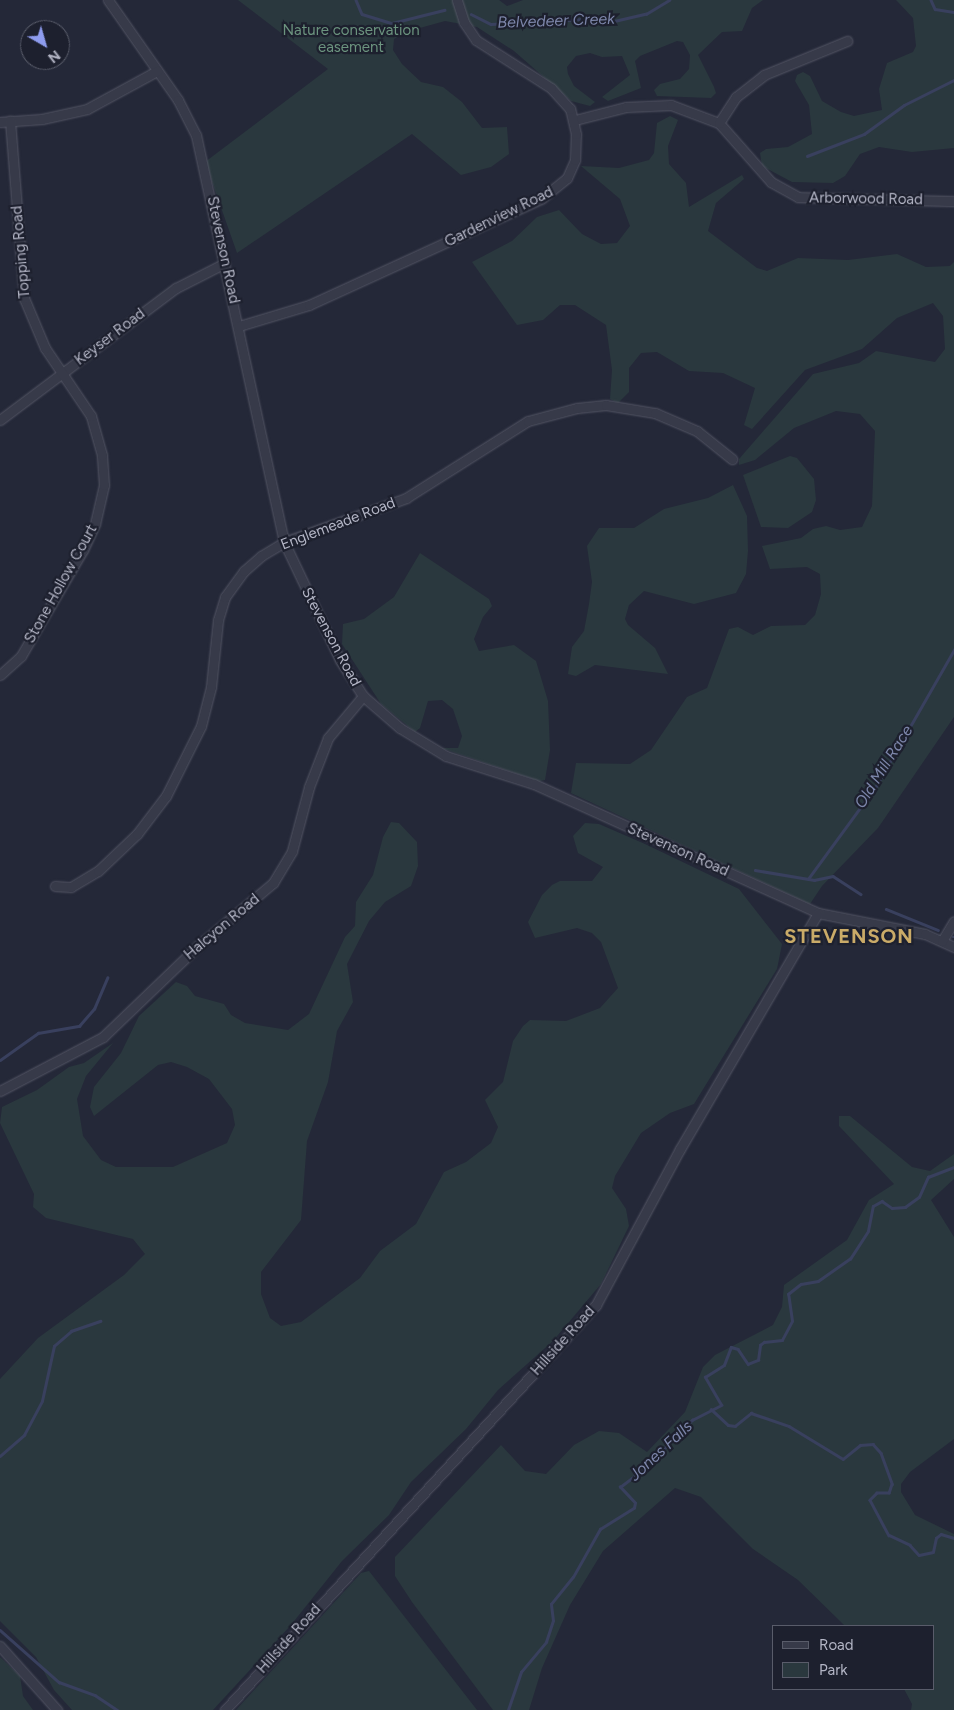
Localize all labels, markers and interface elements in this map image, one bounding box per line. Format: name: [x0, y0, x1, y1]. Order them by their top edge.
water label: Belvedeer Creek: [497, 9, 615, 33]
north arrow: [20, 20, 70, 70]
park label: Nature conservation easement: [282, 21, 420, 56]
text: N: [44, 46, 63, 66]
street label: Gardenview Road: [442, 183, 556, 251]
street label: Arborwood Road: [809, 189, 923, 209]
street label: Stevenson Road: [203, 195, 243, 305]
street label: Topping Road: [8, 205, 34, 299]
street label: Keyser Road: [71, 305, 149, 369]
street label: Englemeade Road: [278, 494, 398, 554]
street label: Stone Hollow Court: [21, 521, 101, 647]
street label: Stevenson Road: [297, 585, 365, 689]
water label: Old Mill Race: [851, 722, 917, 812]
street label: Stevenson Road: [624, 820, 732, 880]
street label: Halcyon Road: [181, 890, 263, 964]
district label: STEVENSON: [783, 924, 915, 948]
street label: Hillside Road: [527, 1303, 599, 1379]
water label: Jones Falls: [625, 1417, 697, 1485]
street label: Hillside Road: [253, 1601, 325, 1677]
legend: [772, 1625, 934, 1690]
text: Road: [819, 1636, 854, 1654]
text: Park: [819, 1661, 848, 1679]

